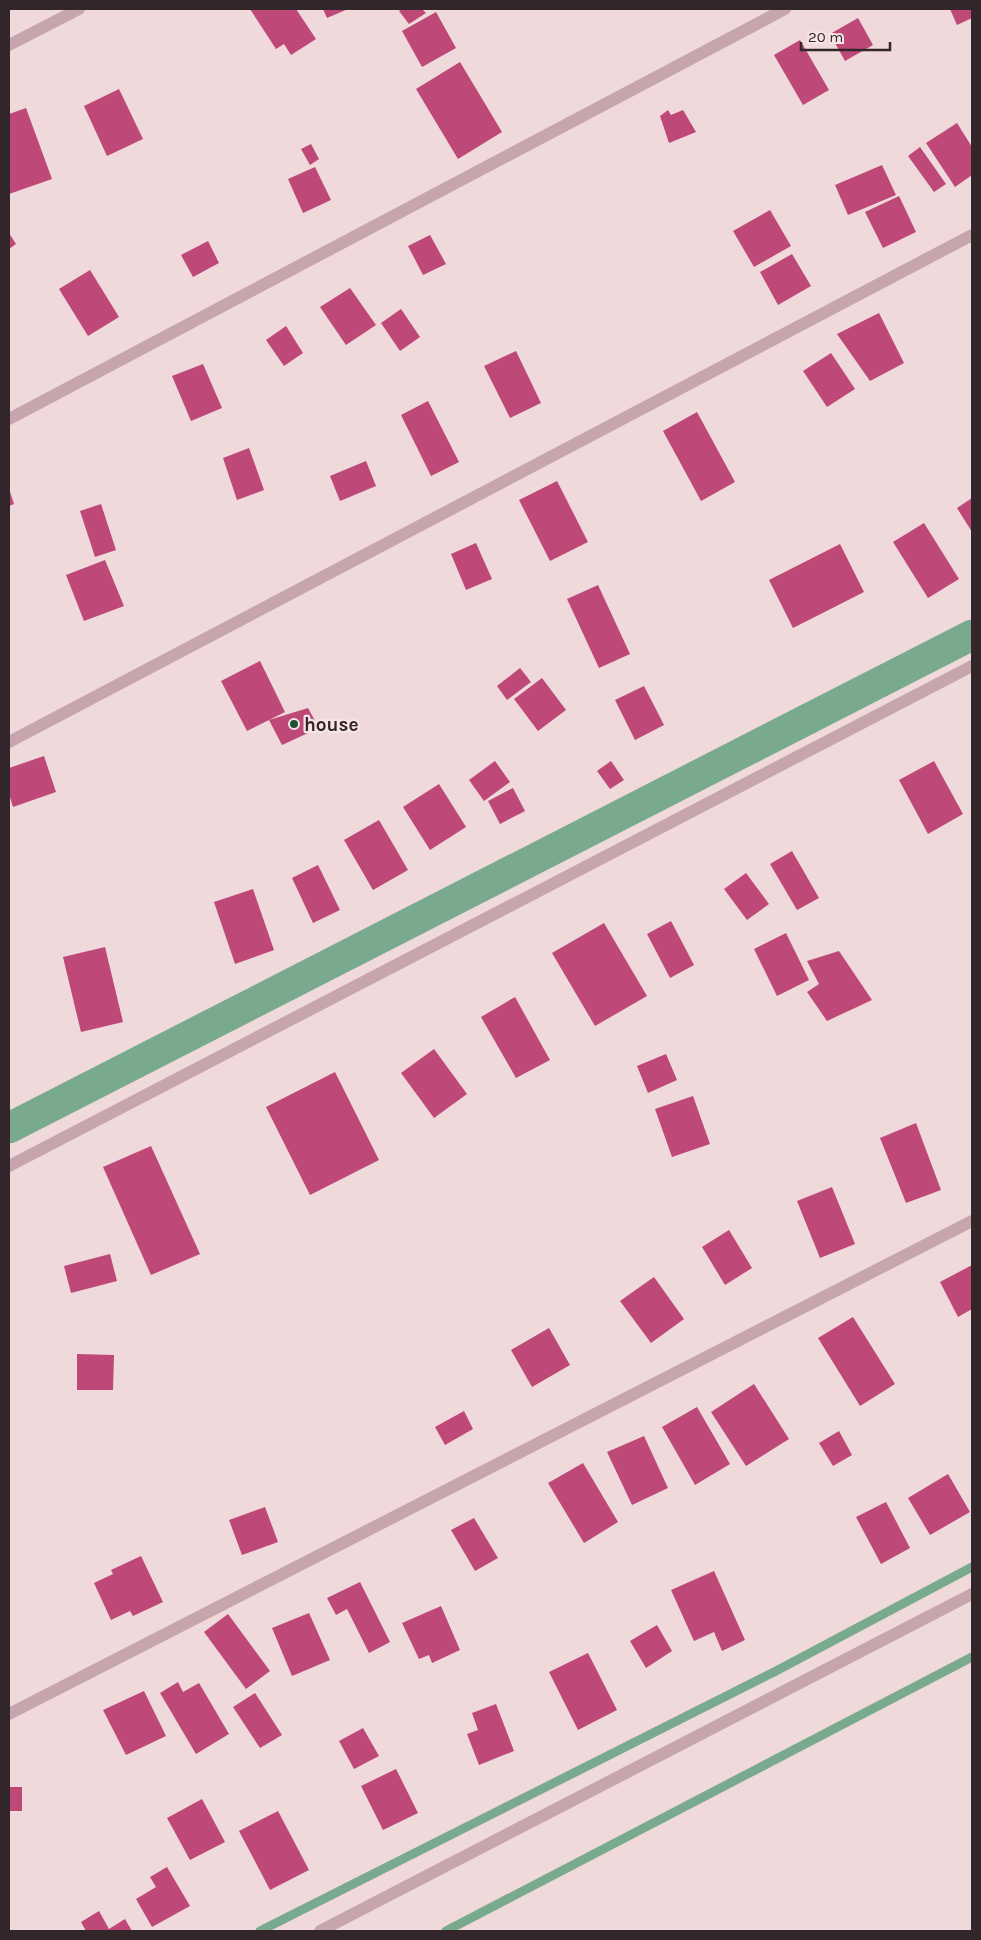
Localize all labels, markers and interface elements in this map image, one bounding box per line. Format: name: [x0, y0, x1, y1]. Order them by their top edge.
scale bar: [801, 20, 890, 52]
text: 20 m: [808, 28, 843, 46]
place label: house: [304, 714, 359, 736]
marker: house: [288, 718, 300, 730]

